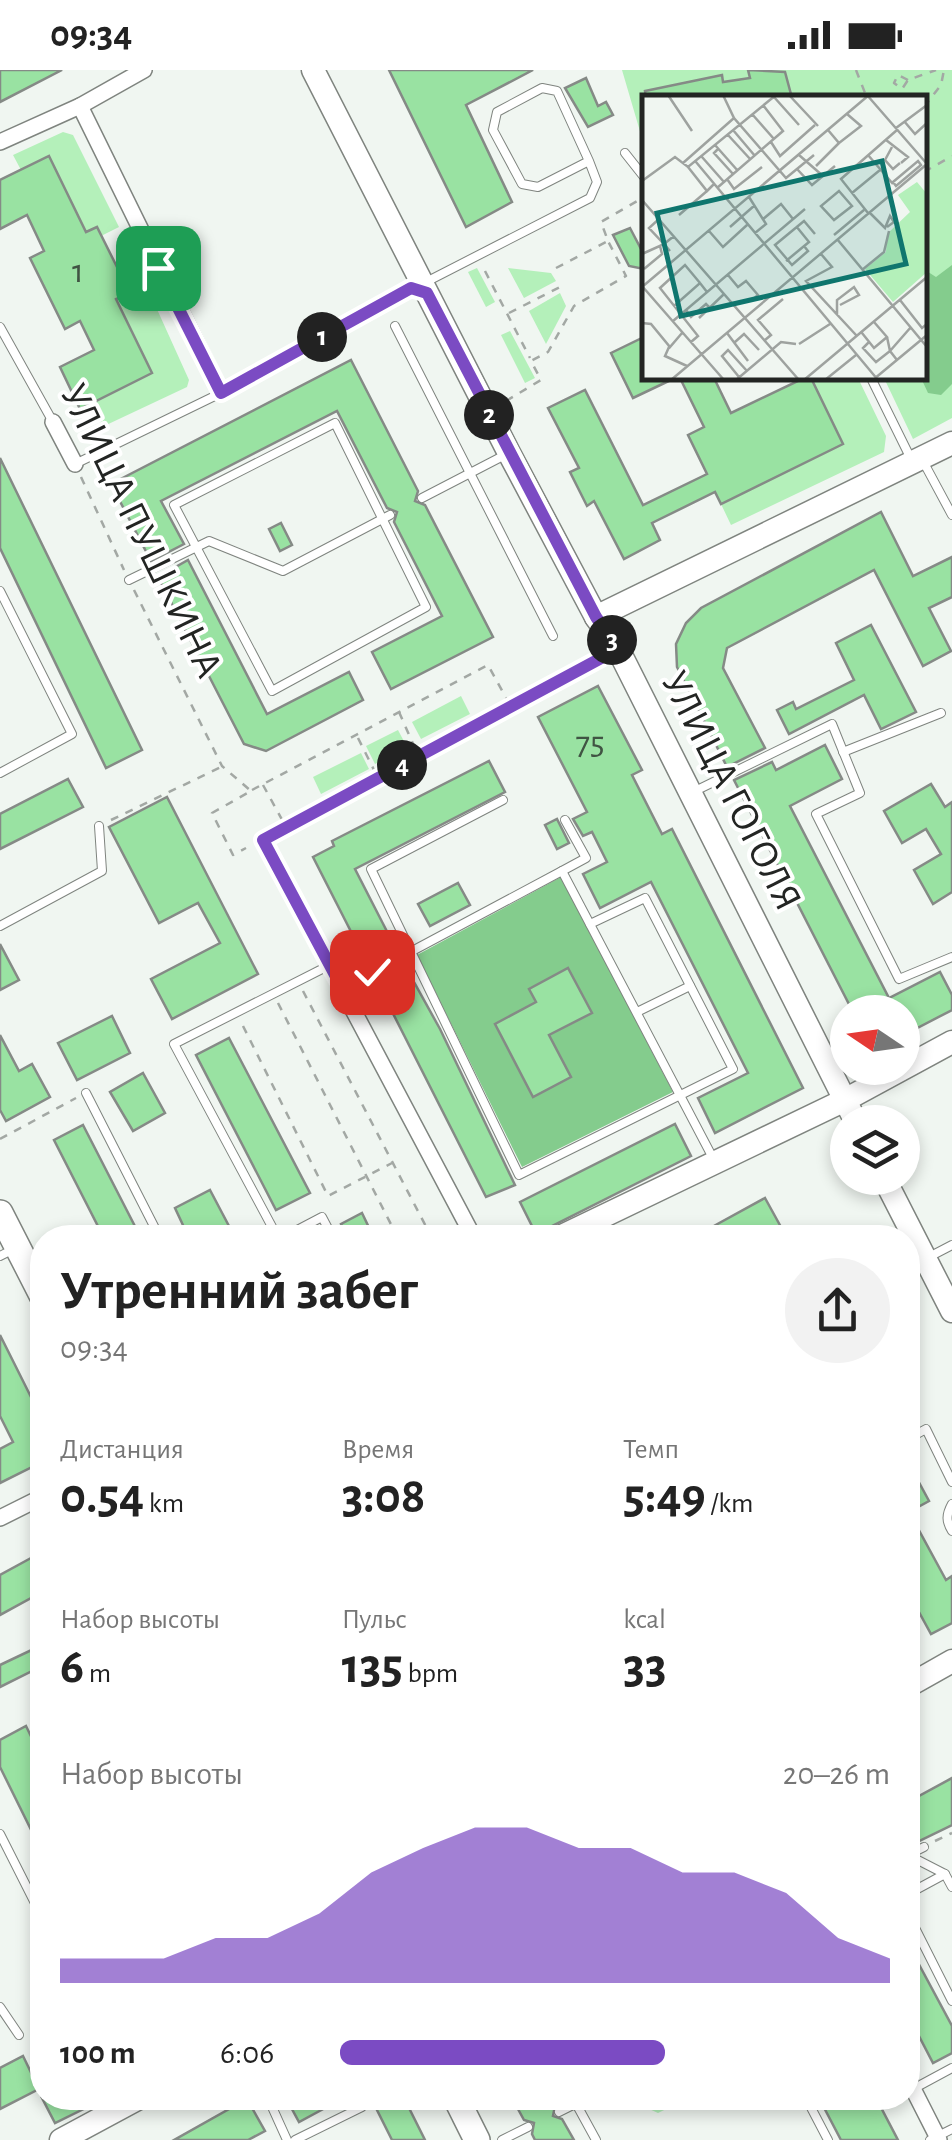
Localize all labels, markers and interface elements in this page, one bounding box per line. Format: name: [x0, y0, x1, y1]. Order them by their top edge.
text: 09:34: [50, 16, 132, 54]
inset map: [642, 95, 927, 380]
pin: [116, 226, 201, 311]
icon: arrive: [131, 241, 186, 296]
house number: 1: [72, 254, 84, 289]
pin: 1: [297, 312, 347, 362]
text: 1: [317, 323, 327, 351]
street label: УЛИЦА ПУШКИНА: [53, 378, 229, 684]
pin: 2: [464, 390, 514, 440]
text: 2: [482, 401, 496, 429]
pin: 3: [587, 615, 637, 665]
text: 3: [606, 626, 618, 654]
street label: УЛИЦА ГОГОЛЯ: [654, 665, 808, 917]
house number: 75: [575, 726, 605, 761]
pin: 4: [377, 740, 427, 790]
text: 4: [395, 751, 409, 779]
pin: [330, 930, 415, 1015]
icon: check: [345, 945, 400, 1000]
north arrow: [830, 995, 920, 1085]
map controls: [830, 995, 920, 1195]
button: layers: [830, 1105, 920, 1195]
button: share: [785, 1258, 890, 1363]
text: Утренний забег: [60, 1264, 418, 1319]
text: 09:34: [60, 1332, 128, 1364]
text: Дистанция: [60, 1436, 184, 1464]
text: Время: [342, 1436, 414, 1464]
text: Темп: [623, 1436, 679, 1464]
text: 0.54: [60, 1472, 144, 1522]
text: 3:08: [342, 1472, 425, 1522]
text: 5:49: [623, 1472, 706, 1522]
text: km: [144, 1490, 184, 1518]
text: /km: [706, 1490, 754, 1518]
text: Набор высоты: [60, 1606, 220, 1634]
text: Пульс: [342, 1606, 407, 1634]
text: kcal: [623, 1606, 666, 1634]
text: 6: [60, 1642, 84, 1692]
text: 135: [342, 1642, 403, 1692]
text: 33: [623, 1642, 666, 1692]
text: m: [84, 1660, 111, 1688]
text: bpm: [403, 1660, 458, 1688]
text: Набор высоты: [60, 1758, 243, 1790]
text: 20–26 m: [783, 1758, 890, 1790]
text: 100 m: [60, 2037, 136, 2069]
text: 6:06: [220, 2037, 274, 2069]

